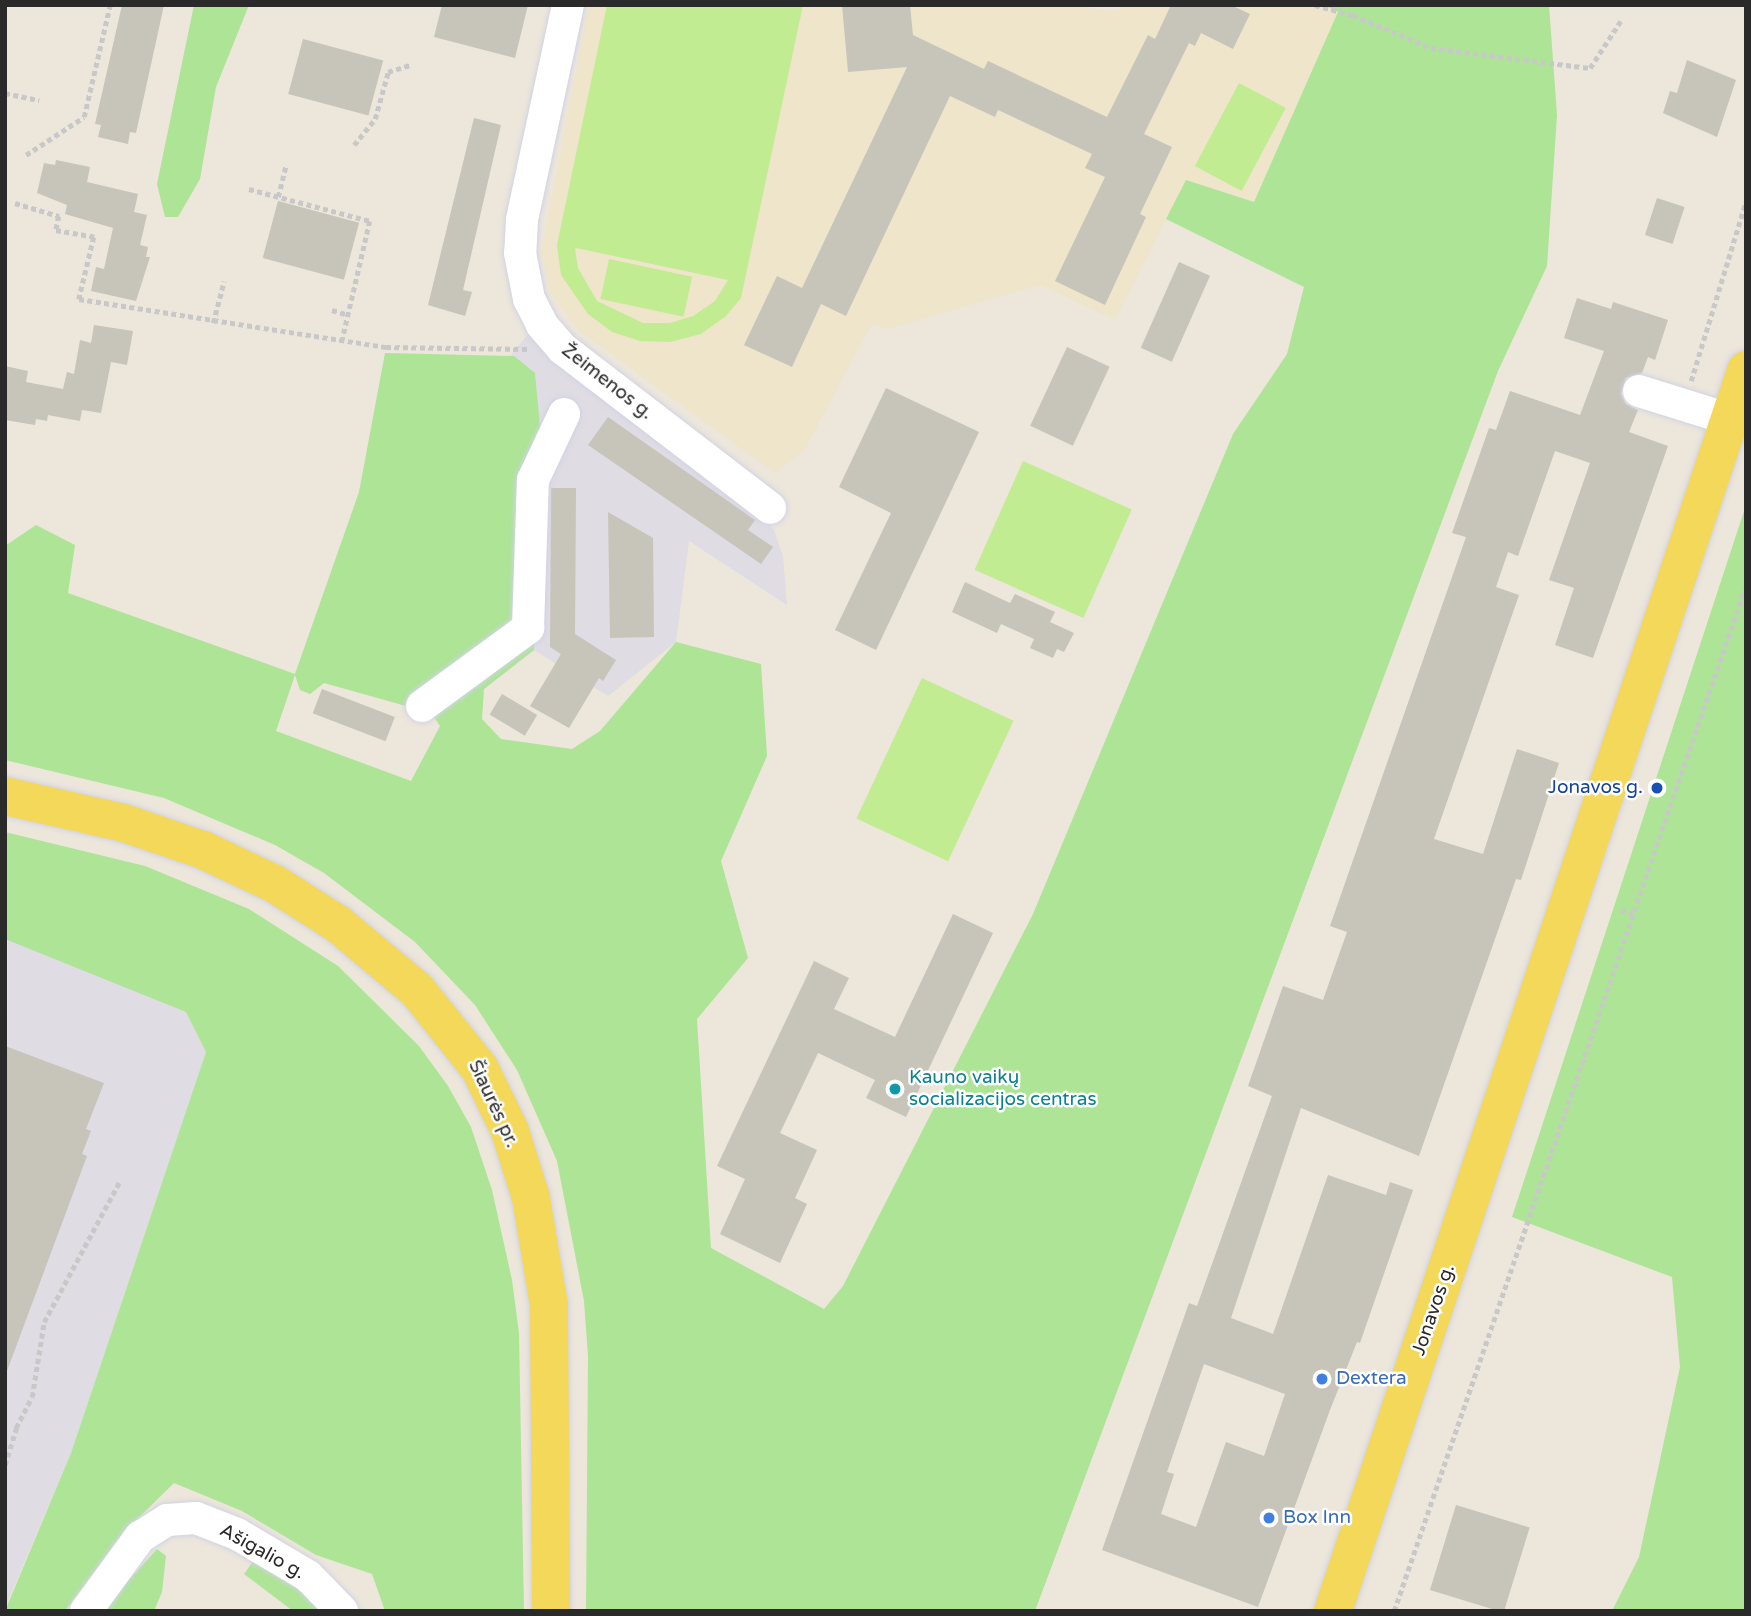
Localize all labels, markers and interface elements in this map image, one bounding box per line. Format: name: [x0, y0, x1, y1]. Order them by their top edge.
street label: Žeimenos g.: [557, 339, 657, 425]
place label: Jonavos g.: [1548, 777, 1643, 799]
marker: Jonavos g.: [1649, 780, 1665, 796]
street label: Šiaurės pr.: [463, 1057, 523, 1151]
place label: Kauno vaikų socializacijos centras: [909, 1067, 1097, 1111]
marker: Kauno vaikų socializacijos centras: [887, 1081, 903, 1097]
street label: Jonavos g.: [1408, 1261, 1460, 1359]
place label: Dextera: [1336, 1368, 1407, 1390]
marker: Dextera: [1314, 1371, 1330, 1387]
place label: Box Inn: [1283, 1507, 1351, 1529]
marker: Box Inn: [1261, 1510, 1277, 1526]
street label: Ašigalio g.: [216, 1519, 308, 1585]

